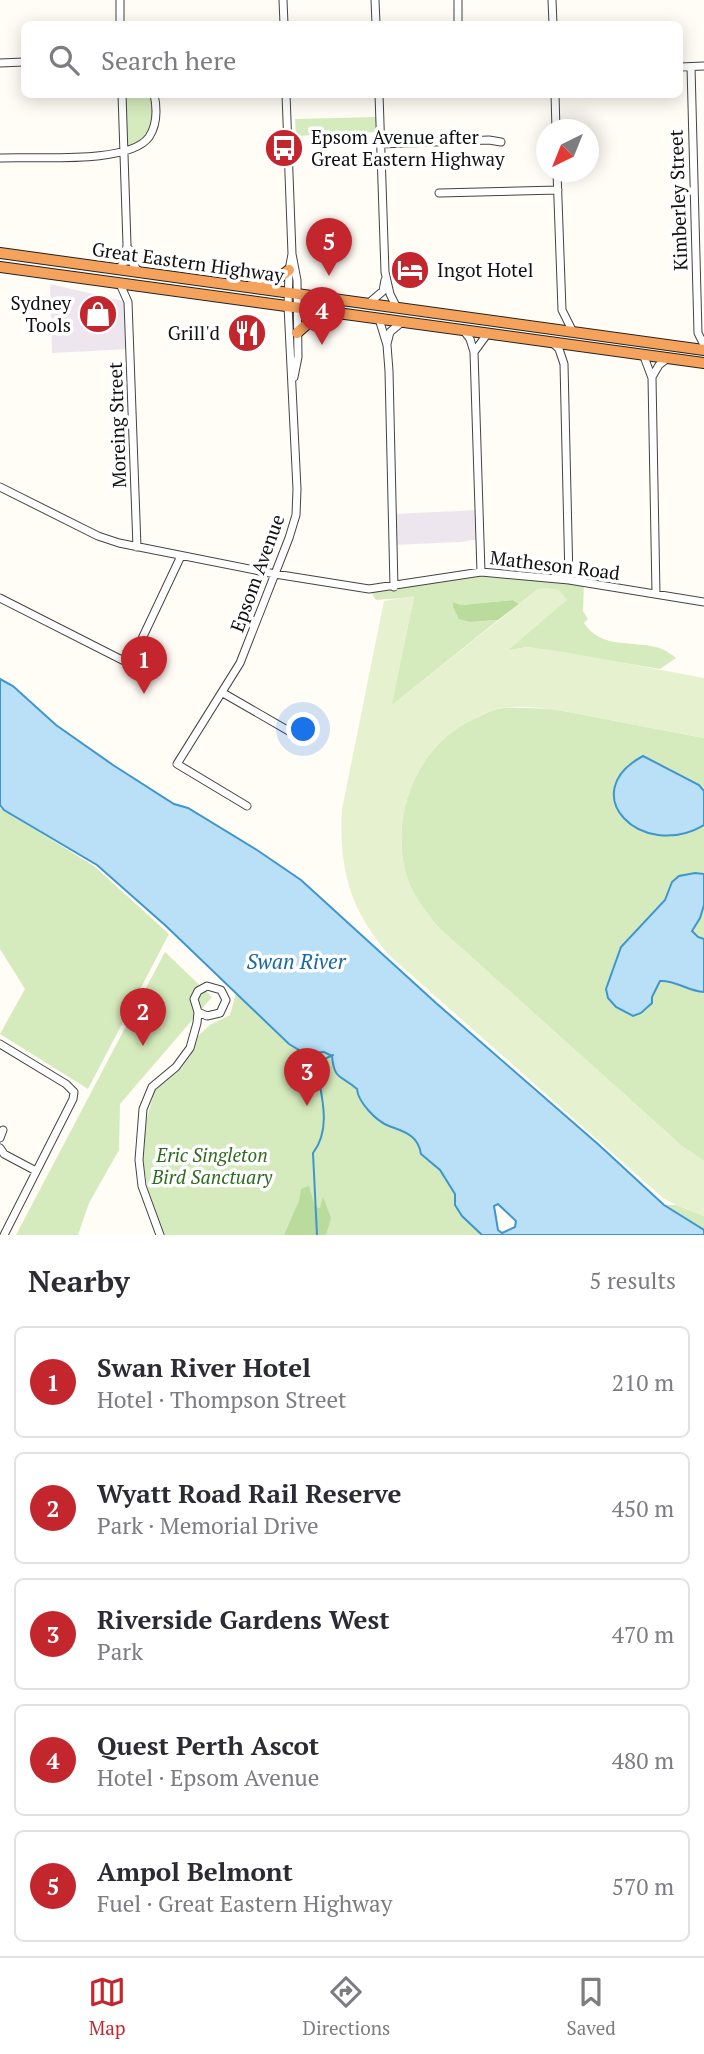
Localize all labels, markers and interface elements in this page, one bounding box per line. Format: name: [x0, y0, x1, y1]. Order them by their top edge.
search box: [21, 21, 683, 98]
icon: search: [45, 41, 83, 79]
text: Search here: [101, 43, 236, 77]
north arrow: [536, 119, 599, 182]
place label: Epsom Avenue after Great Eastern Highway: [311, 124, 505, 171]
bus stop icon: Epsom Avenue after Great Eastern Highway: [263, 127, 305, 169]
street label: Kimberley Street: [663, 129, 692, 271]
pin: 5: [306, 218, 352, 276]
street label: Great Eastern Highway: [90, 236, 286, 287]
hotel icon: Ingot Hotel: [389, 249, 431, 291]
place label: Ingot Hotel: [437, 257, 533, 282]
pin: 4: [299, 287, 345, 345]
place label: Sydney Tools: [11, 290, 71, 337]
shop icon: Sydney Tools: [77, 293, 119, 335]
restaurant icon: Grill'd: [226, 312, 268, 354]
place label: Grill'd: [168, 320, 220, 345]
street label: Moreing Street: [102, 362, 131, 488]
street label: Epsom Avenue: [224, 511, 289, 635]
street label: Matheson Road: [489, 544, 622, 585]
pin: 1: [121, 636, 167, 694]
your location: [286, 712, 320, 746]
water label: Swan River: [246, 947, 346, 975]
pin: 2: [120, 988, 166, 1046]
pin: 3: [284, 1048, 330, 1106]
park label: Eric Singleton Bird Sanctuary: [151, 1142, 274, 1189]
text: Nearby: [28, 1261, 130, 1301]
text: 5 results: [589, 1265, 676, 1296]
text: Swan River Hotel: [97, 1350, 311, 1384]
text: 1: [47, 1367, 60, 1398]
text: 210 m: [612, 1367, 674, 1398]
text: Hotel · Thompson Street: [97, 1384, 347, 1415]
text: Wyatt Road Rail Reserve: [97, 1476, 401, 1510]
text: 2: [47, 1493, 60, 1524]
text: 450 m: [612, 1493, 674, 1524]
text: Park · Memorial Drive: [97, 1510, 319, 1541]
text: Riverside Gardens West: [97, 1602, 390, 1636]
text: 3: [47, 1619, 60, 1650]
text: 470 m: [612, 1619, 674, 1650]
text: Park: [97, 1636, 143, 1667]
text: Quest Perth Ascot: [97, 1728, 319, 1762]
text: 4: [47, 1745, 60, 1776]
text: 480 m: [612, 1745, 674, 1776]
text: Hotel · Epsom Avenue: [97, 1762, 319, 1793]
text: Ampol Belmont: [97, 1854, 293, 1888]
text: 5: [47, 1871, 60, 1902]
text: 570 m: [612, 1871, 674, 1902]
text: Fuel · Great Eastern Highway: [97, 1888, 392, 1919]
tab: Map: [88, 1973, 126, 2040]
tab: Directions: [303, 1973, 390, 2040]
tab: Saved: [567, 1973, 616, 2040]

